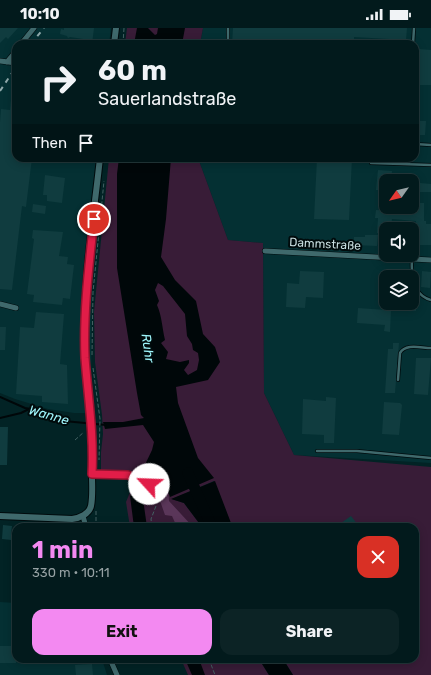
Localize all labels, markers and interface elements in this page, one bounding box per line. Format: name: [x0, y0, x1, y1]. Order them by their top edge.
text: 10:10: [20, 5, 60, 23]
text: 60 m: [98, 54, 167, 87]
icon: right: [32, 56, 84, 108]
text: Sauerlandstraße: [98, 88, 236, 110]
icon: arrive: [75, 132, 97, 154]
text: Then: [32, 134, 67, 152]
north arrow: [379, 174, 419, 214]
map controls: [379, 174, 419, 310]
pin: [77, 202, 111, 236]
icon: arrive: [83, 208, 105, 230]
button: sound: [379, 222, 419, 262]
street label: Dammstraße: [289, 235, 362, 253]
button: layers: [379, 270, 419, 310]
water label: Ruhr: [139, 332, 158, 365]
water label: Wanne: [27, 402, 71, 428]
position arrow: [128, 463, 170, 505]
text: 1 min: [32, 536, 93, 564]
button: close: [357, 536, 399, 578]
text: 330 m · 10:11: [32, 565, 110, 580]
button: Exit: [32, 609, 212, 655]
button: Share: [220, 609, 399, 655]

